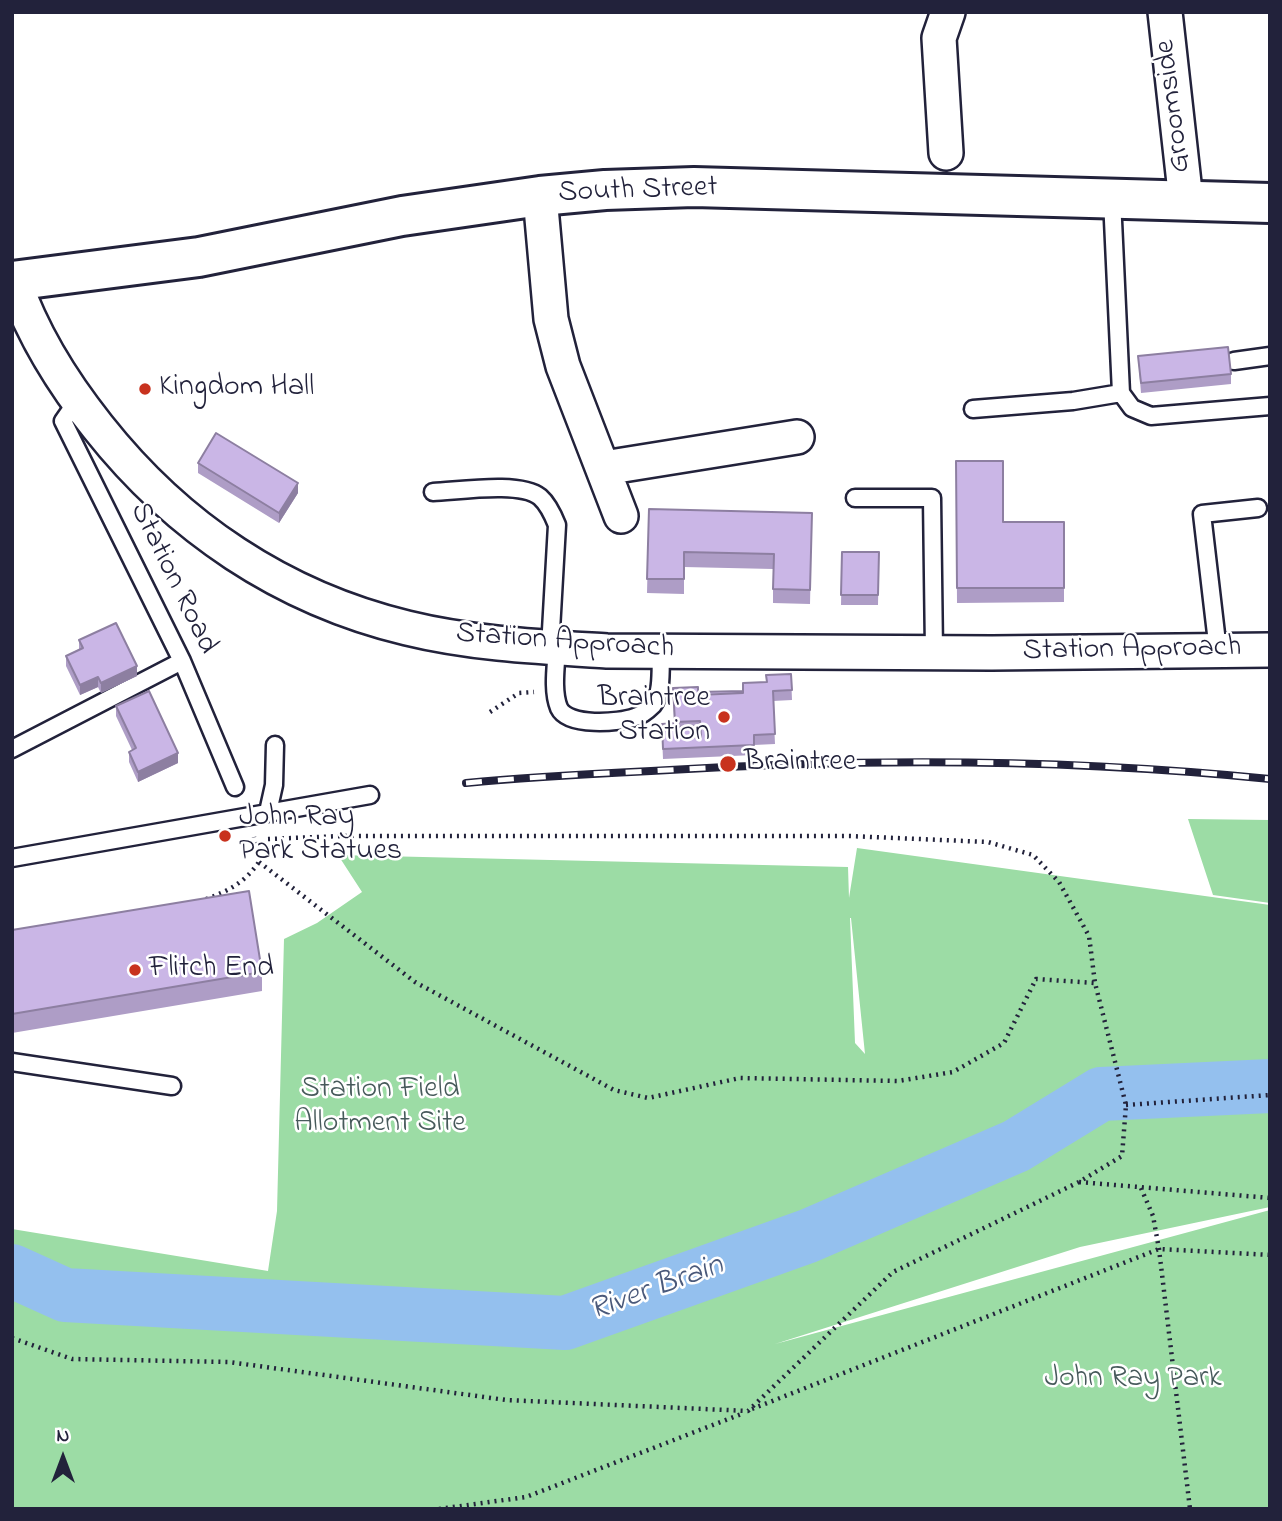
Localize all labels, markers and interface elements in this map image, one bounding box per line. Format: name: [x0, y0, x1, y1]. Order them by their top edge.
street label: Groomside: [1149, 38, 1201, 174]
street label: South Street: [558, 171, 718, 213]
place label: Kingdom Hall: [159, 371, 314, 407]
marker: Kingdom Hall: [137, 381, 153, 397]
street label: Station Road: [120, 497, 224, 661]
street label: Station Approach: [455, 617, 675, 669]
street label: Station Approach: [1022, 631, 1242, 671]
place label: Braintree Station: [598, 682, 710, 752]
marker: Braintree Station: [716, 709, 732, 725]
place label: Braintree: [744, 746, 856, 782]
marker: Braintree: [718, 754, 738, 774]
place label: John Ray Park Statues: [239, 801, 402, 872]
marker: John Ray Park Statues: [217, 828, 233, 844]
place label: Flitch End: [149, 952, 274, 988]
marker: Flitch End: [127, 962, 143, 978]
park label: Station Field Allotment Site: [294, 1073, 466, 1144]
water label: River Brain: [585, 1248, 729, 1332]
park label: John Ray Park: [1044, 1362, 1222, 1398]
north arrow: [28, 1423, 98, 1493]
text: N: [57, 1423, 69, 1450]

